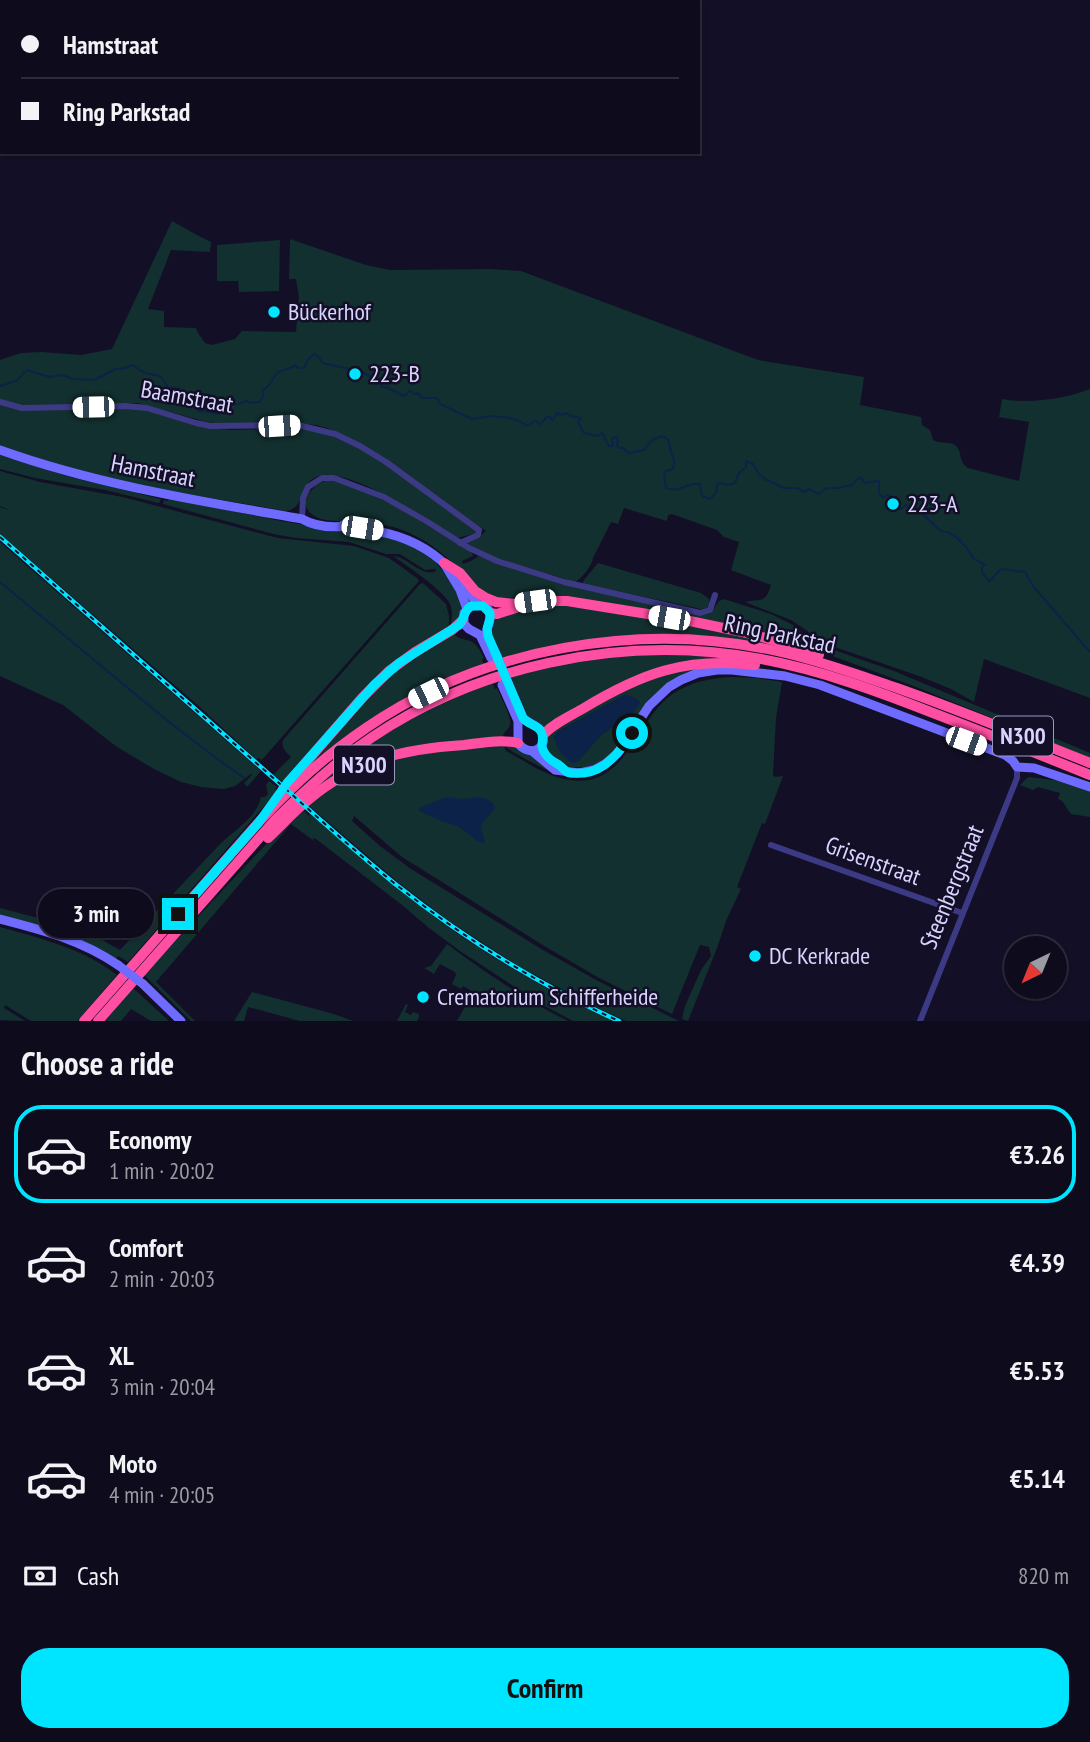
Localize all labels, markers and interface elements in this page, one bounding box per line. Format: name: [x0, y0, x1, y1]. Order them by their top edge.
text: Hamstraat: [63, 28, 158, 61]
text: Ring Parkstad: [63, 95, 190, 128]
place label: Bückerhof: [288, 296, 372, 327]
marker: Bückerhof: [266, 304, 282, 320]
place label: 223-B: [369, 358, 420, 389]
marker: 223-B: [347, 366, 363, 382]
street label: Baamstraat: [138, 373, 236, 420]
car: [72, 396, 115, 418]
car: [258, 414, 301, 438]
street label: Hamstraat: [108, 447, 198, 494]
place label: 223-A: [907, 488, 958, 519]
marker: 223-A: [885, 496, 901, 512]
car: [340, 514, 385, 542]
car: [513, 588, 558, 614]
car: [647, 604, 692, 632]
street label: Ring Parkstad: [722, 607, 839, 660]
car: [405, 674, 452, 712]
road number: N300: [993, 716, 1053, 756]
route start: [616, 717, 648, 749]
car: [943, 724, 990, 758]
road number: N300: [334, 746, 394, 785]
street label: Steenbergstraat: [913, 820, 991, 953]
street label: Grisenstraat: [821, 829, 925, 892]
callout: 3 min: [38, 890, 154, 939]
route end: [162, 898, 194, 930]
text: 3 min: [73, 899, 119, 928]
north arrow: [1004, 936, 1068, 999]
map controls: [1004, 936, 1067, 999]
place label: DC Kerkrade: [769, 940, 870, 971]
marker: DC Kerkrade: [747, 948, 763, 964]
place label: Crematorium Schifferheide: [437, 981, 658, 1012]
marker: Crematorium Schifferheide: [415, 989, 431, 1005]
text: Choose a ride: [21, 1042, 174, 1084]
icon: car: [25, 1123, 88, 1186]
text: Economy: [109, 1123, 191, 1156]
text: €3.26: [1010, 1138, 1065, 1171]
text: 1 min · 20:02: [109, 1156, 215, 1185]
icon: car: [25, 1231, 88, 1294]
text: Comfort: [109, 1231, 183, 1264]
text: €4.39: [1010, 1246, 1065, 1279]
text: 2 min · 20:03: [109, 1264, 215, 1293]
icon: car: [25, 1339, 88, 1402]
text: XL: [109, 1339, 134, 1372]
text: €5.53: [1010, 1354, 1065, 1387]
text: 3 min · 20:04: [109, 1372, 215, 1401]
icon: car: [25, 1447, 88, 1510]
text: Moto: [109, 1447, 157, 1480]
text: €5.14: [1010, 1462, 1065, 1495]
text: 4 min · 20:05: [109, 1480, 215, 1509]
icon: cash: [21, 1557, 59, 1595]
text: Cash: [77, 1559, 119, 1592]
text: 820 m: [1018, 1561, 1069, 1590]
button: Confirm: [21, 1648, 1069, 1728]

